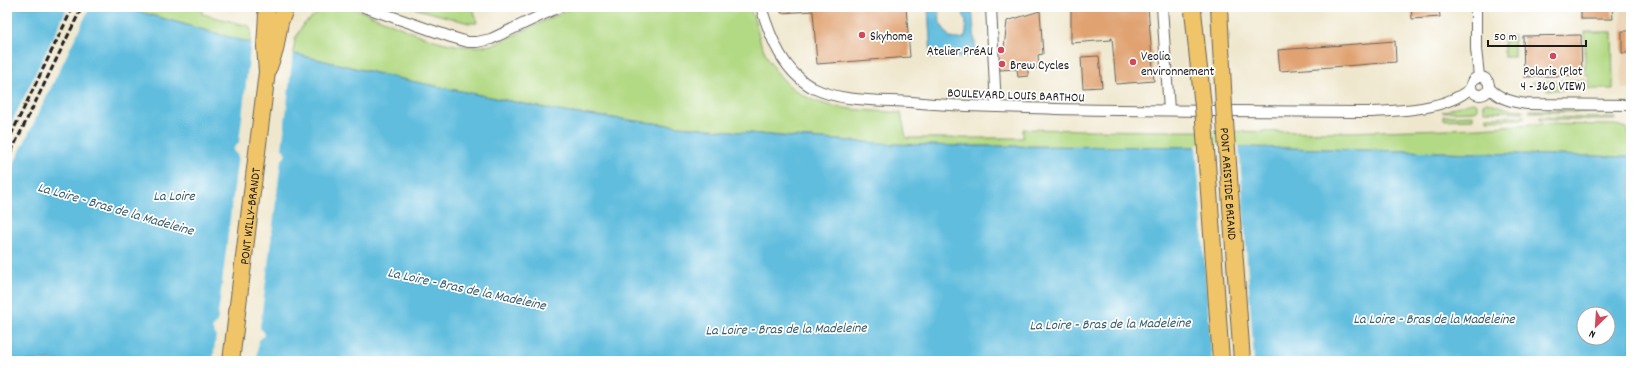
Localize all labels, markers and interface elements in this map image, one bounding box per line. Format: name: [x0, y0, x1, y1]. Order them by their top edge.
scale bar: [1488, 22, 1586, 48]
place label: Skyhome: [870, 28, 913, 47]
text: 50 m: [1494, 29, 1517, 46]
marker: Skyhome: [857, 30, 867, 40]
place label: Atelier PréAU: [927, 43, 993, 62]
marker: Atelier PréAU: [996, 45, 1006, 55]
place label: Veolia environnement: [1141, 48, 1215, 82]
marker: Polaris (Plot 4 - 360 VIEW): [1548, 51, 1558, 61]
place label: Brew Cycles: [1010, 57, 1069, 76]
marker: Veolia environnement: [1128, 57, 1138, 67]
marker: Brew Cycles: [997, 59, 1007, 69]
place label: Polaris (Plot 4 - 360 VIEW): [1521, 63, 1585, 97]
street label: BOULEVARD LOUIS BARTHOU: [947, 85, 1085, 108]
street label: PONT ARISTIDE BRIAND: [1213, 127, 1240, 241]
street label: PONT WILLY-BRANDT: [236, 167, 267, 266]
water label: La Loire - Bras de la Madeleine: [35, 178, 197, 242]
water label: La Loire: [153, 187, 196, 207]
water label: La Loire - Bras de la Madeleine: [386, 263, 548, 317]
north arrow: [1576, 306, 1616, 346]
water label: La Loire - Bras de la Madeleine: [1353, 310, 1515, 330]
water label: La Loire - Bras de la Madeleine: [1029, 314, 1192, 336]
water label: La Loire - Bras de la Madeleine: [705, 319, 868, 341]
text: N: [1586, 325, 1598, 342]

